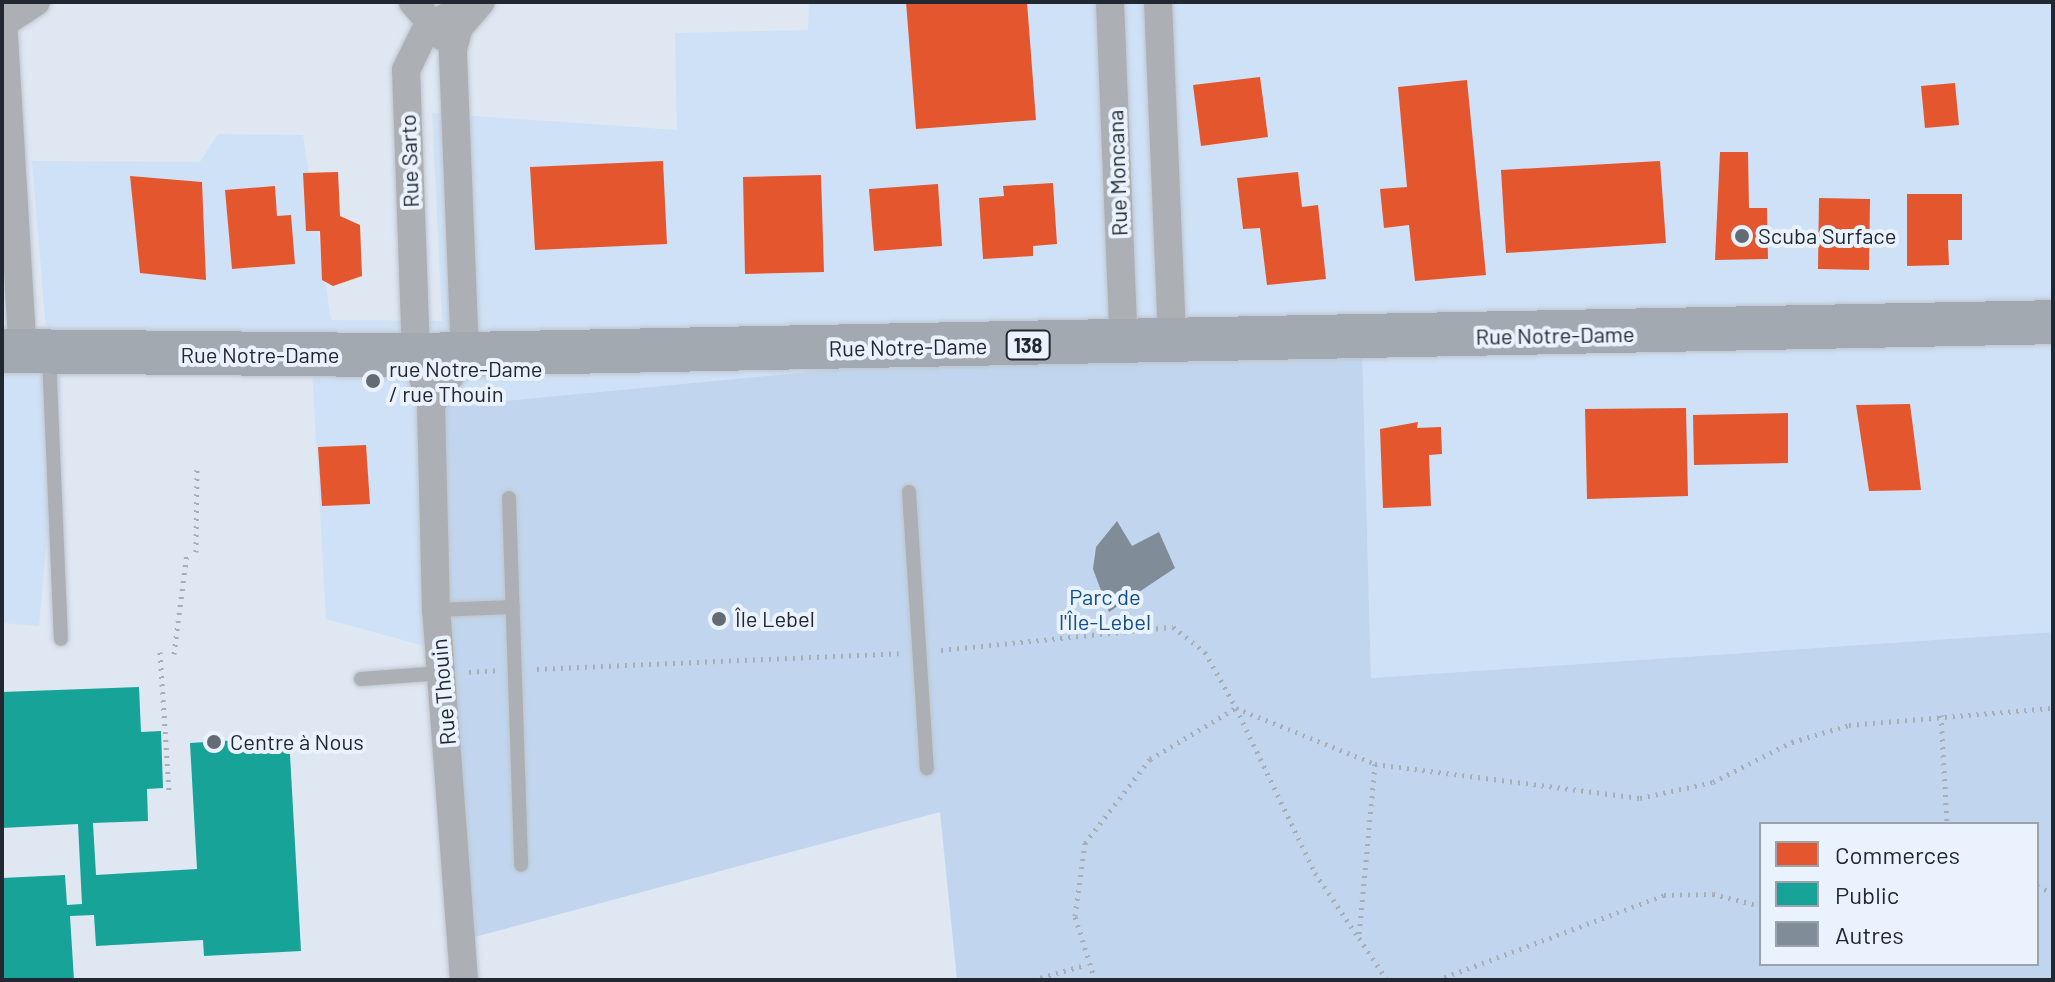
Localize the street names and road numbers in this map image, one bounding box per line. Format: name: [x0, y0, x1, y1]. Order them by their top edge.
street label: Rue Moncana: [1102, 109, 1132, 237]
street label: Rue Sarto: [394, 114, 424, 208]
street label: Rue Notre-Dame: [1475, 320, 1635, 350]
road number: 138: [1004, 329, 1052, 361]
street label: Rue Notre-Dame: [828, 332, 988, 362]
street label: Rue Notre-Dame: [181, 342, 339, 368]
street label: Rue Thouin: [425, 638, 461, 746]

